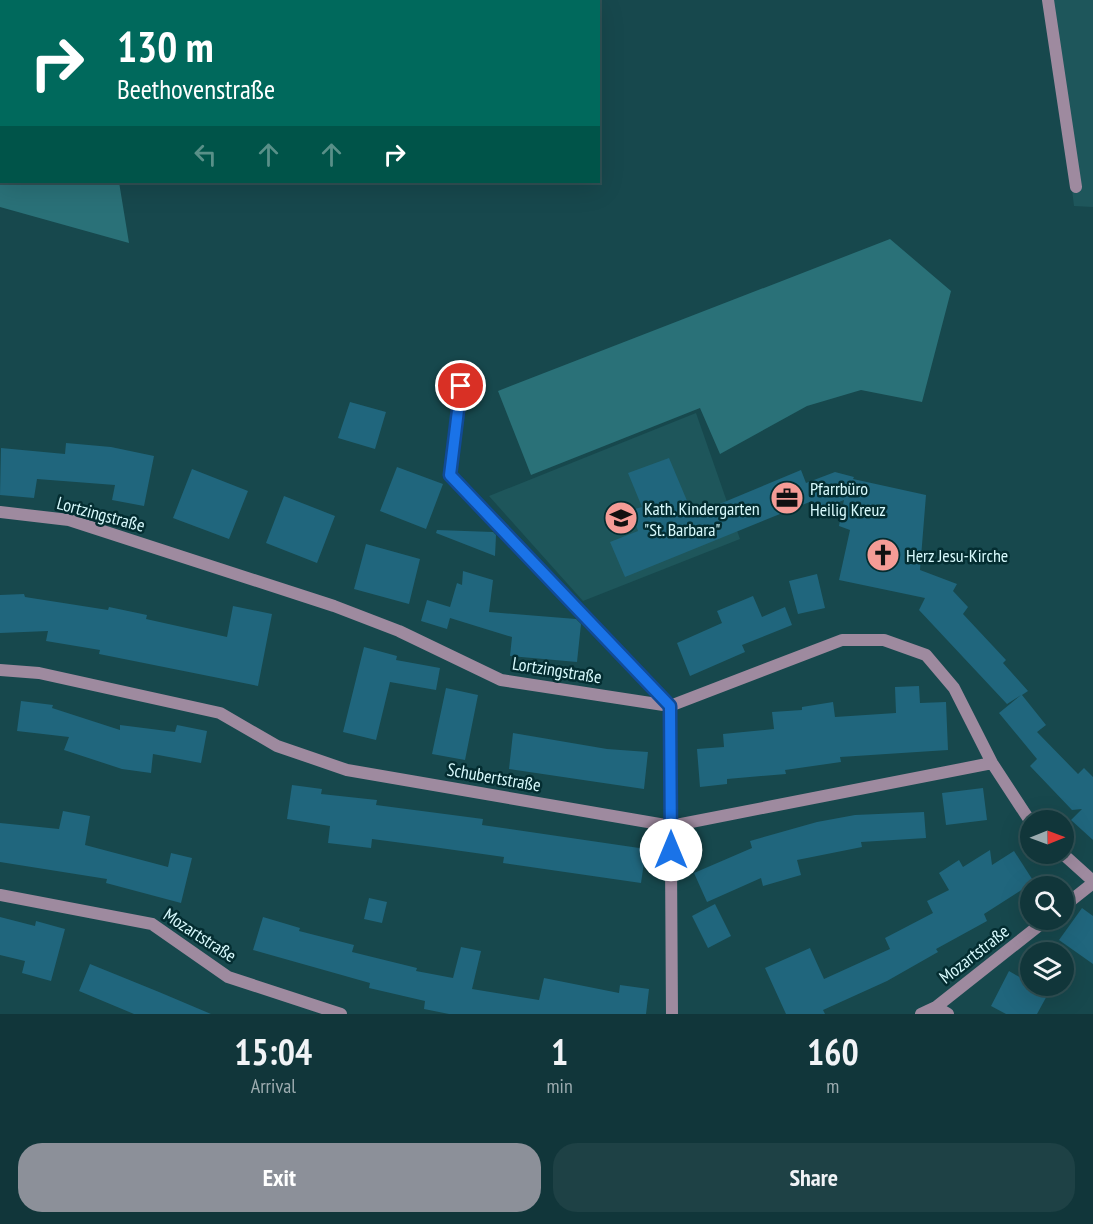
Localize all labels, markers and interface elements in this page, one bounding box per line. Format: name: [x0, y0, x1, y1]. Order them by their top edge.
text: 130 m: [117, 19, 214, 74]
icon: right: [18, 24, 96, 102]
text: Beethovenstraße: [117, 72, 275, 106]
icon: left: [189, 138, 222, 171]
icon: ahead: [252, 138, 285, 171]
icon: ahead: [315, 138, 348, 171]
icon: right: [378, 138, 411, 171]
pin: [435, 360, 486, 411]
icon: arrive: [444, 369, 477, 402]
place label: Pfarrbüro Heilig Kreuz: [810, 477, 886, 521]
office icon: Pfarrbüro Heilig Kreuz: [769, 480, 805, 516]
street label: Lortzingstraße: [54, 491, 148, 537]
place label: Kath. Kindergarten "St. Barbara": [644, 497, 760, 541]
school or university icon: Kath. Kindergarten "St. Barbara": [603, 500, 639, 536]
church icon: Herz Jesu-Kirche: [865, 537, 901, 573]
place label: Herz Jesu-Kirche: [906, 544, 1008, 567]
street label: Lortzingstraße: [511, 652, 603, 688]
street label: Schubertstraße: [445, 757, 543, 797]
north arrow: [1020, 810, 1074, 864]
map controls: [1020, 810, 1074, 996]
position arrow: [639, 818, 703, 882]
button: search: [1020, 876, 1074, 930]
street label: Mozartstraße: [159, 903, 241, 967]
street label: Mozartstraße: [934, 920, 1014, 988]
button: layers: [1020, 942, 1074, 996]
text: 15:04: [234, 1028, 312, 1075]
text: 1: [551, 1028, 568, 1075]
text: 160: [807, 1028, 859, 1075]
text: Arrival: [251, 1073, 296, 1099]
text: min: [547, 1073, 573, 1099]
text: m: [826, 1073, 839, 1099]
button: Exit: [18, 1143, 541, 1212]
button: Share: [553, 1143, 1075, 1212]

